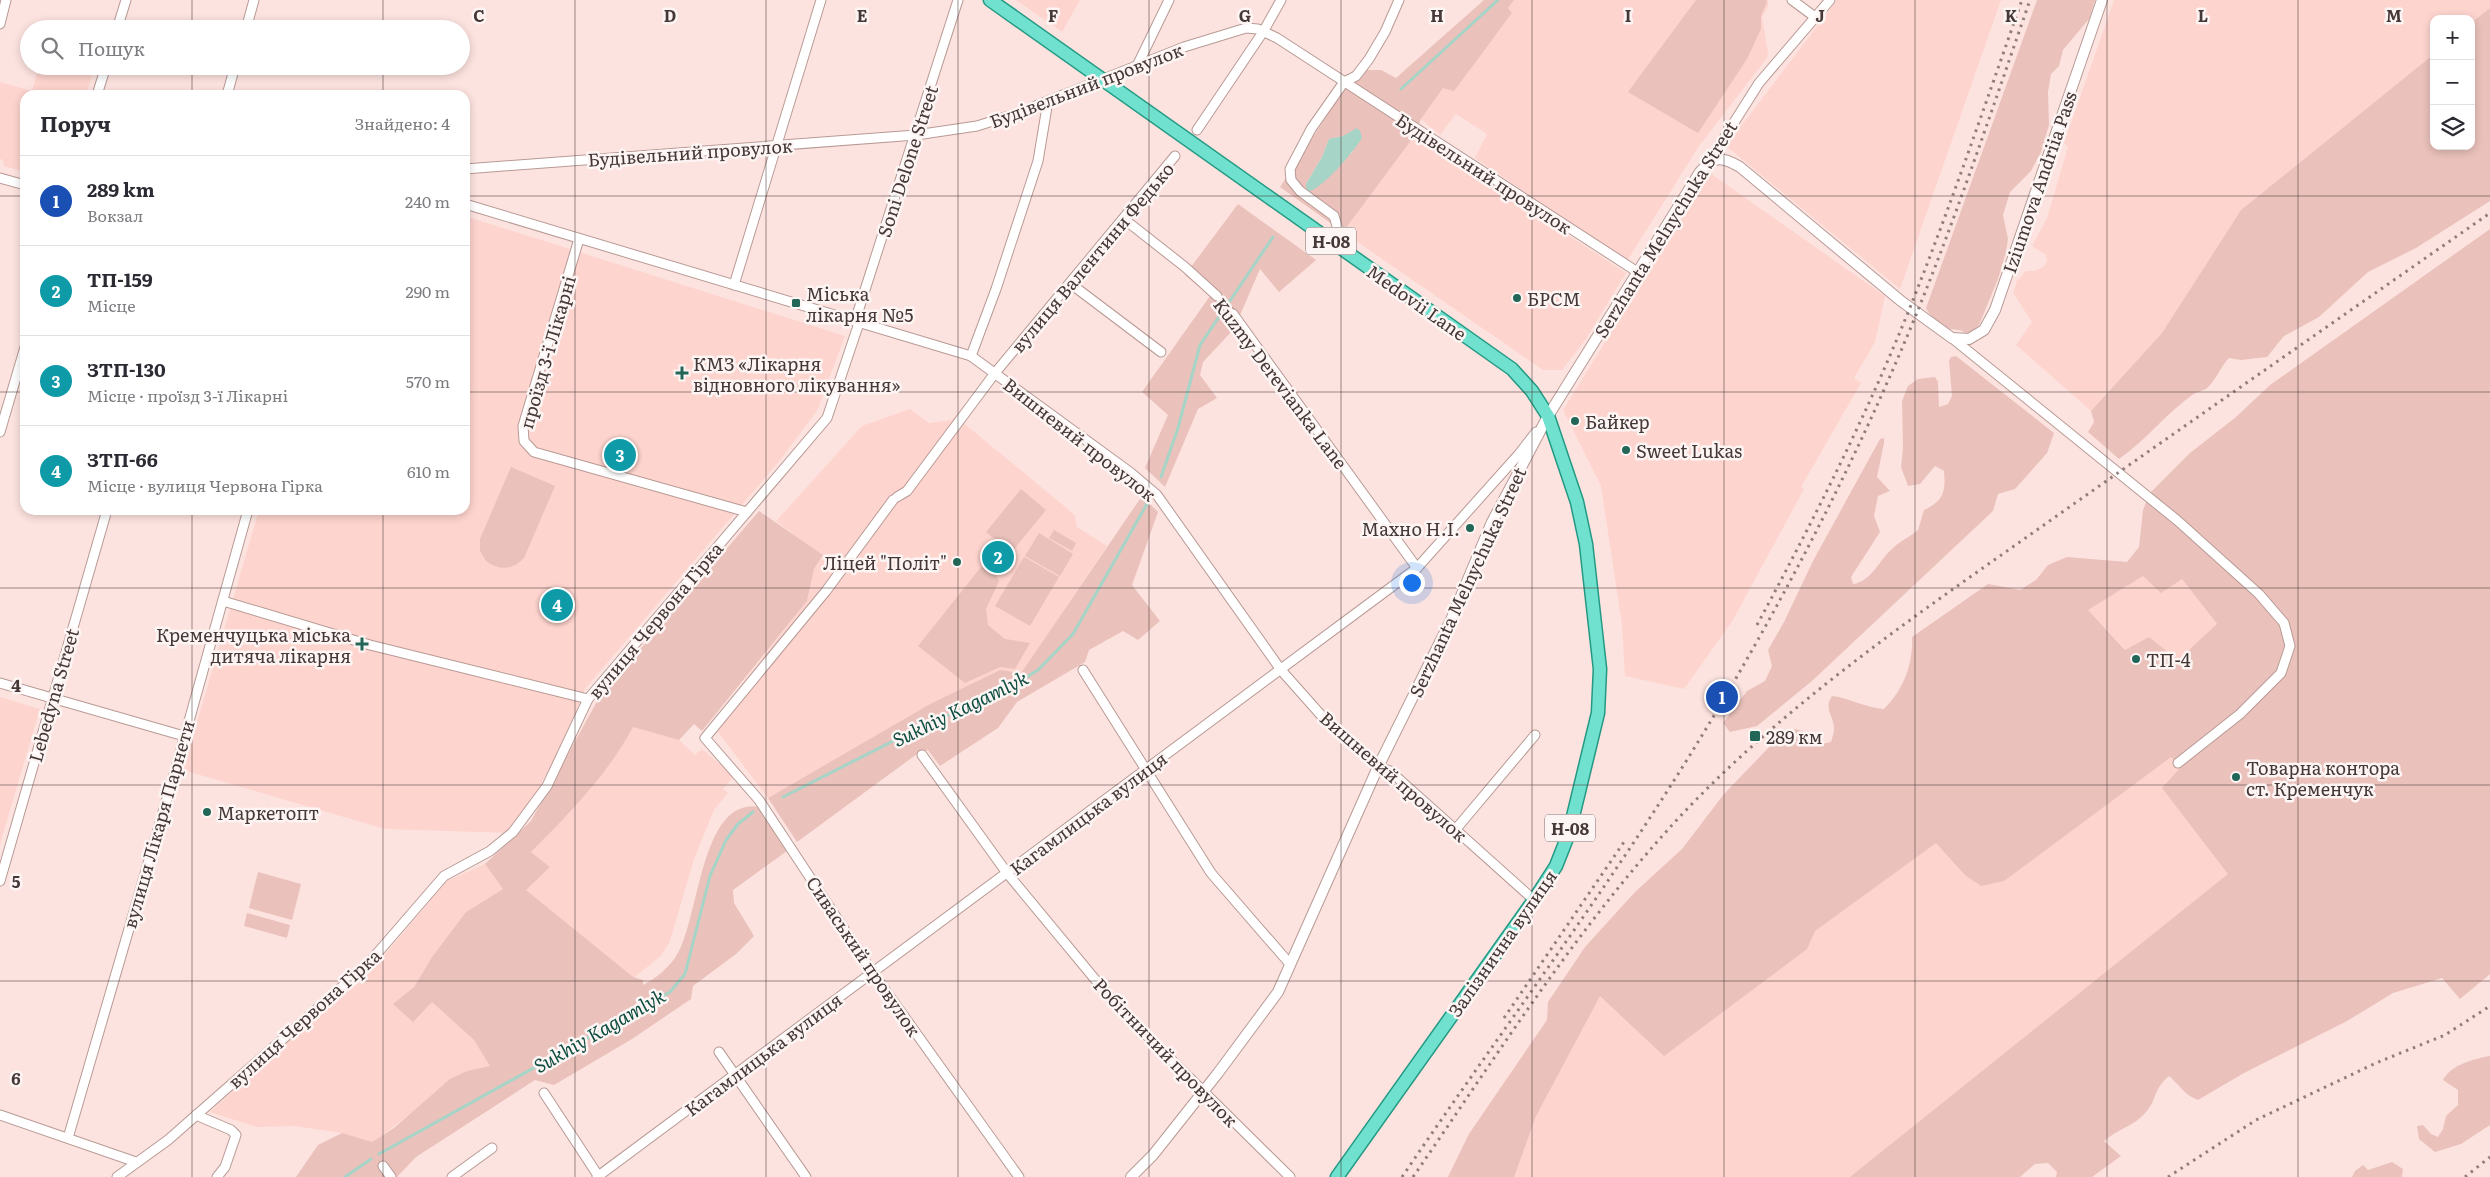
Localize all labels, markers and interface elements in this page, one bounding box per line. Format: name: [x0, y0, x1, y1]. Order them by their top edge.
text: C: [473, 3, 485, 27]
text: D: [664, 3, 676, 27]
text: E: [857, 3, 868, 27]
text: F: [1048, 3, 1058, 27]
text: G: [1239, 3, 1251, 27]
text: H: [1430, 3, 1444, 27]
text: I: [1625, 3, 1631, 27]
text: J: [1815, 3, 1825, 27]
text: K: [2005, 3, 2018, 27]
text: L: [2198, 3, 2208, 27]
text: M: [2386, 3, 2402, 27]
map controls: [2430, 15, 2475, 150]
button: +: [2430, 15, 2475, 60]
search box: [20, 20, 470, 75]
icon: search: [38, 34, 66, 62]
text: Пошук: [78, 34, 145, 62]
street label: Будівельний провулок: [985, 36, 1187, 134]
button: −: [2430, 60, 2475, 105]
street label: Soni Delone Street: [870, 81, 944, 240]
street label: Iziumova Andriia Pass: [1995, 87, 2083, 277]
button: layers: [2430, 105, 2475, 150]
street label: Будівельний провулок: [1391, 106, 1578, 240]
text: Поруч: [40, 107, 111, 138]
text: Знайдено: 4: [355, 111, 450, 135]
street label: Serzhanta Melnychuka Street: [1587, 115, 1743, 343]
street label: Будівельний провулок: [587, 131, 794, 173]
street label: вулиця Валентини Федько: [1004, 156, 1180, 358]
text: 289 km: [87, 175, 155, 203]
text: 1: [53, 189, 59, 213]
text: 240 m: [405, 189, 450, 213]
text: Вокзал: [87, 203, 143, 227]
road number: Н-08: [1306, 228, 1356, 255]
street label: Medovii Lane: [1362, 258, 1472, 346]
text: ТП-159: [87, 265, 153, 293]
street label: проїзд 3-ї Лікарні: [512, 272, 582, 432]
text: 2: [52, 279, 60, 303]
text: 290 m: [406, 279, 450, 303]
place label: Міська лікарня №5: [806, 280, 913, 328]
place label: БРСМ: [1527, 285, 1580, 312]
street label: Kuzmy Derevianka Lane: [1208, 292, 1354, 474]
marker: БРСМ: [1511, 292, 1523, 304]
text: Місце: [87, 293, 135, 317]
marker: Міська лікарня №5: [790, 297, 802, 309]
place label: КМЗ «Лікарня відновного лікування»: [693, 350, 901, 398]
text: ЗТП-130: [87, 355, 166, 383]
marker: КМЗ «Лікарня відновного лікування»: [675, 366, 689, 380]
text: 3: [52, 369, 60, 393]
text: 570 m: [406, 369, 450, 393]
street label: Вишневий провулок: [998, 371, 1162, 508]
text: Місце · проїзд 3-ї Лікарні: [87, 383, 288, 407]
place label: Байкер: [1585, 408, 1650, 435]
marker: Байкер: [1569, 415, 1581, 427]
pin: 3: [604, 436, 636, 474]
place label: Sweet Lukas: [1636, 437, 1742, 464]
marker: Sweet Lukas: [1620, 444, 1632, 456]
text: ЗТП-66: [87, 445, 158, 473]
text: 4: [51, 459, 61, 483]
text: 610 m: [407, 459, 450, 483]
street label: Serzhanta Melnychuka Street: [1402, 462, 1533, 702]
text: Місце · вулиця Червона Гірка: [87, 473, 323, 497]
place label: Махно Н.І.: [1361, 515, 1460, 542]
marker: Махно Н.І.: [1464, 522, 1476, 534]
street label: вулиця Червона Гірка: [581, 535, 729, 704]
pin: 2: [982, 538, 1014, 576]
place label: Ліцей "Політ": [823, 549, 947, 576]
marker: Ліцей "Політ": [951, 556, 963, 568]
your location: [1399, 570, 1425, 596]
pin: 4: [541, 586, 573, 624]
place label: Кременчуцька міська дитяча лікарня: [156, 621, 351, 669]
street label: Lebedyna Street: [21, 624, 85, 765]
marker: Кременчуцька міська дитяча лікарня: [355, 637, 369, 651]
place label: ТП-4: [2146, 646, 2191, 673]
marker: ТП-4: [2130, 653, 2142, 665]
water label: Sukhiy Kagamlyk: [887, 663, 1033, 753]
text: 4: [11, 673, 21, 697]
pin: 1: [1706, 678, 1738, 716]
street label: Вишневий провулок: [1314, 704, 1474, 848]
street label: вулиця Лікаря Парнети: [115, 717, 201, 931]
place label: 289 км: [1766, 723, 1822, 750]
marker: 289 км: [1748, 729, 1762, 743]
street label: Кагамлицька вулиця: [1004, 745, 1172, 881]
place label: Товарна контора ст. Кременчук: [2246, 754, 2400, 802]
marker: Товарна контора ст. Кременчук: [2230, 771, 2242, 783]
place label: Маркетопт: [217, 799, 319, 826]
marker: Маркетопт: [201, 806, 213, 818]
road number: Н-08: [1545, 814, 1595, 841]
street label: Залізнична вулиця: [1441, 864, 1563, 1022]
text: 5: [12, 869, 21, 893]
street label: Сиваський провулок: [800, 870, 928, 1042]
street label: вулиця Червона Гірка: [221, 942, 387, 1094]
street label: Робітничий провулок: [1088, 971, 1245, 1133]
water label: Sukhiy Kagamlyk: [528, 981, 670, 1079]
street label: Кагамлицька вулиця: [679, 986, 847, 1122]
text: 6: [11, 1066, 21, 1090]

